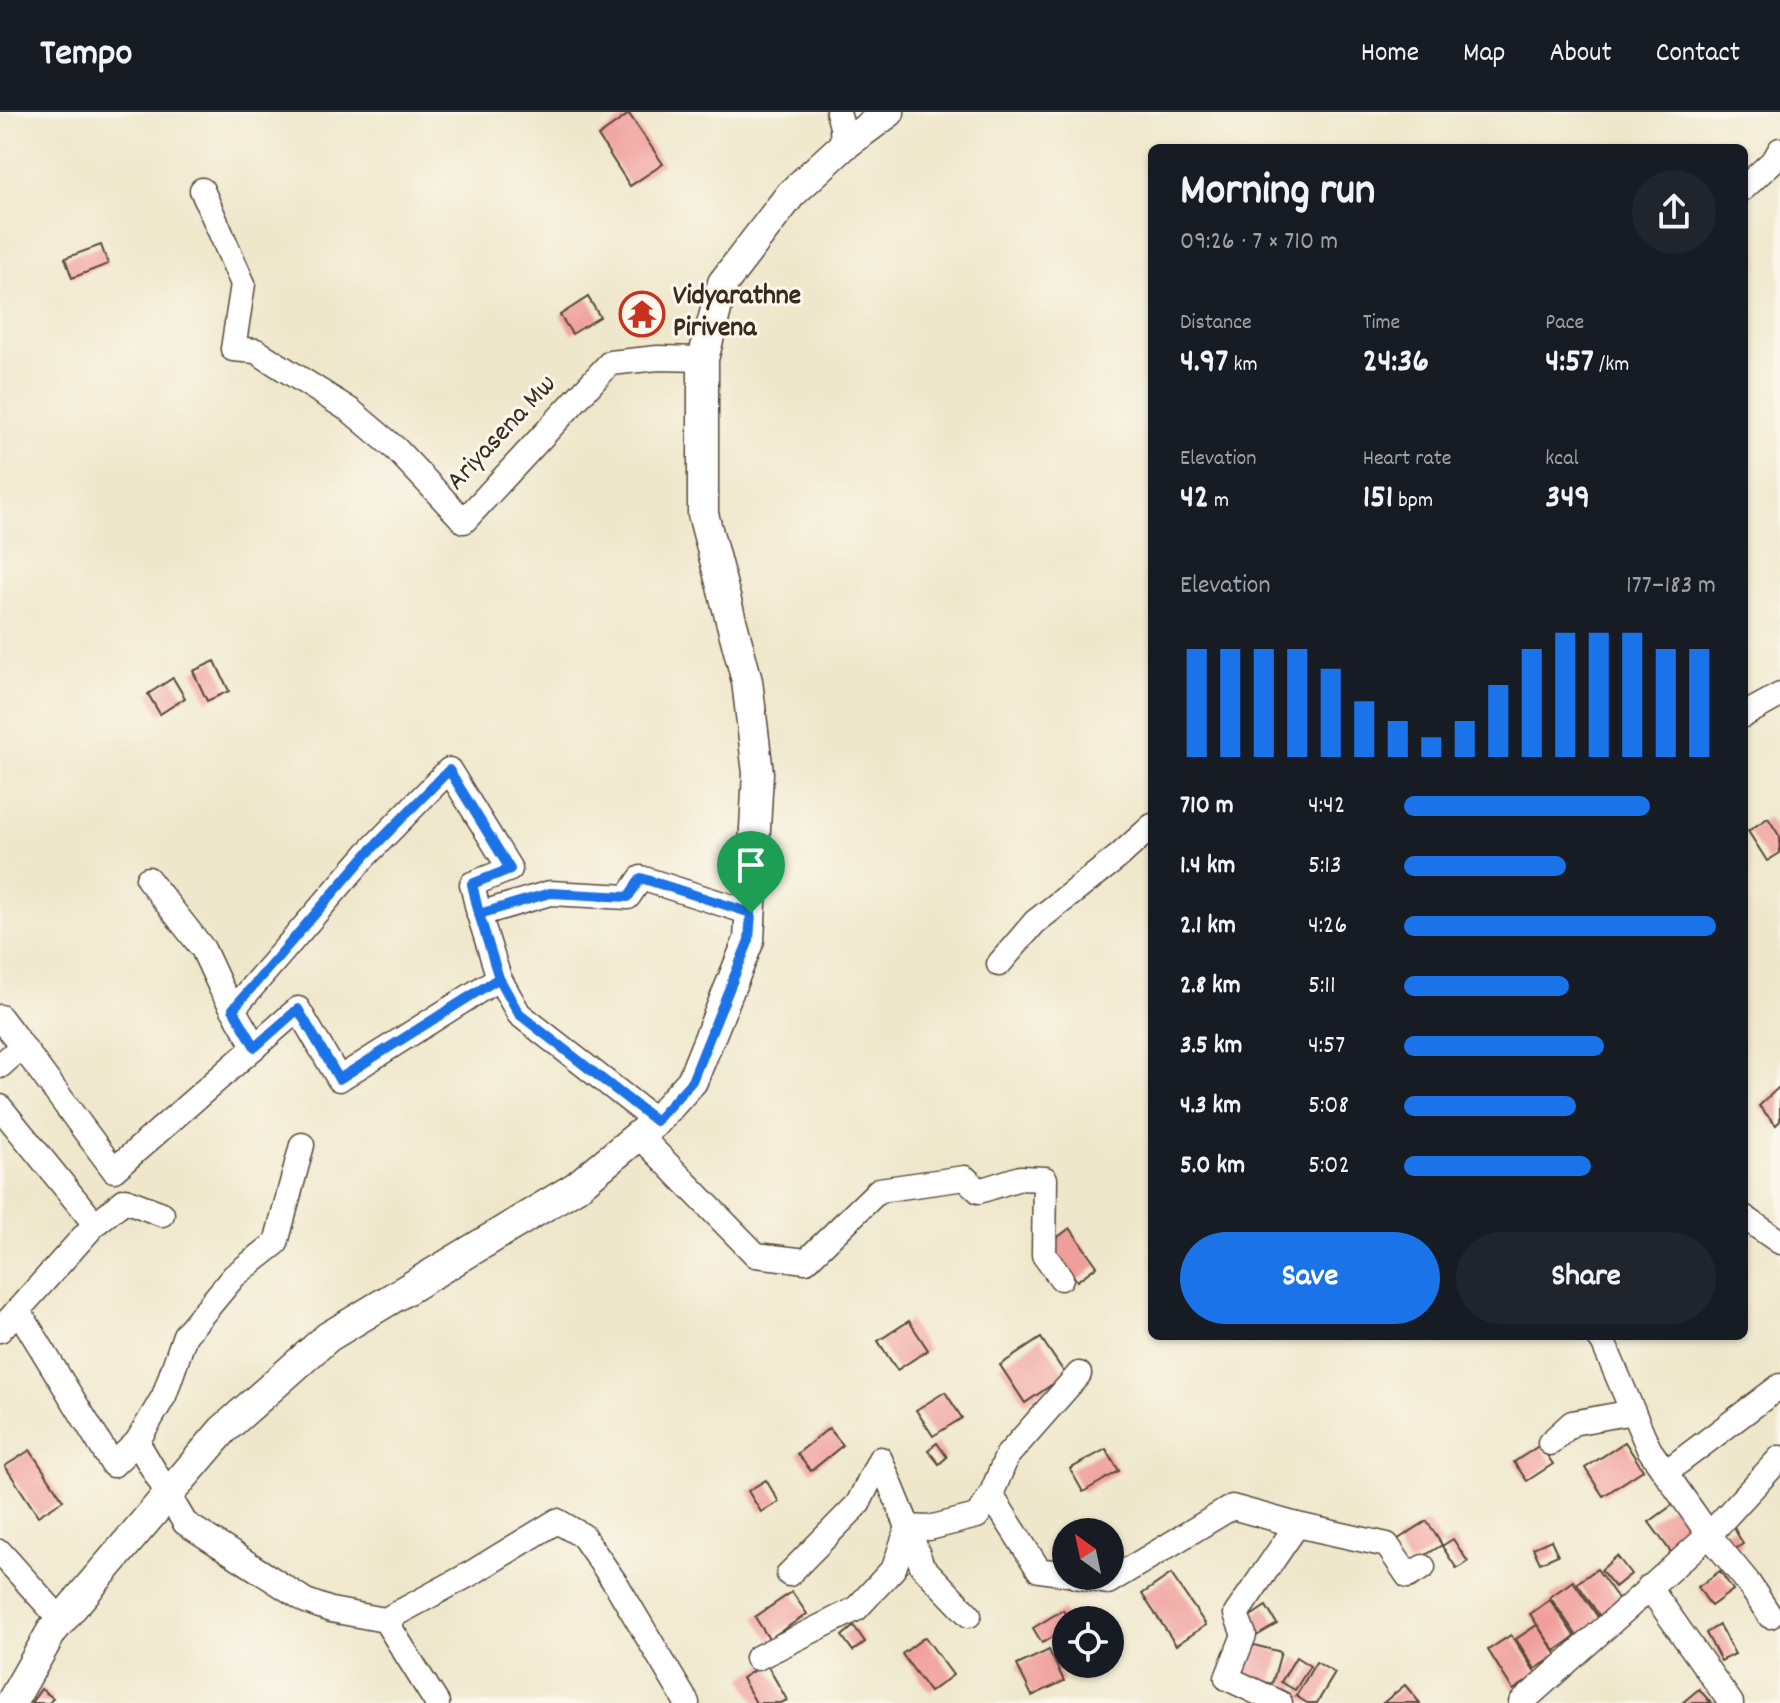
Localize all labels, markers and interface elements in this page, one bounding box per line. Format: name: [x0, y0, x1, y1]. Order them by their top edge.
text: Tempo: [40, 28, 132, 83]
text: Home: [1361, 35, 1419, 75]
text: Map: [1463, 35, 1505, 75]
text: About: [1549, 35, 1612, 75]
text: Contact: [1656, 35, 1740, 75]
text: Morning run: [1180, 162, 1375, 225]
button: share: [1632, 170, 1716, 254]
text: 09:26 · 7 × 710 m: [1180, 224, 1338, 261]
place label: Vidyarathne Pirivena: [673, 278, 801, 350]
temple icon: Vidyarathne Pirivena: [618, 290, 666, 338]
text: Distance: [1180, 308, 1252, 339]
text: Time: [1363, 308, 1400, 339]
text: Pace: [1545, 308, 1584, 339]
text: 4.97: [1180, 339, 1228, 388]
text: 24:36: [1363, 339, 1429, 388]
text: 4:57: [1545, 339, 1594, 388]
text: km: [1228, 350, 1258, 381]
text: /km: [1594, 350, 1629, 381]
street label: Ariyasena Mw: [438, 367, 568, 501]
text: Elevation: [1180, 444, 1257, 475]
text: Heart rate: [1363, 444, 1452, 475]
text: kcal: [1545, 444, 1579, 475]
text: 42: [1180, 475, 1209, 524]
text: 151: [1363, 475, 1393, 524]
text: 349: [1545, 475, 1590, 524]
text: m: [1209, 486, 1229, 517]
text: bpm: [1393, 486, 1433, 517]
text: Elevation: [1180, 568, 1270, 605]
text: 177–183 m: [1626, 568, 1716, 605]
text: 710 m: [1180, 788, 1234, 825]
text: 4:42: [1308, 788, 1345, 825]
pin: [717, 831, 785, 913]
icon: arrive: [729, 843, 773, 887]
text: 1.4 km: [1180, 848, 1235, 885]
text: 5:13: [1308, 848, 1342, 885]
text: 2.1 km: [1180, 908, 1236, 945]
text: 4:26: [1308, 908, 1347, 945]
text: 2.8 km: [1180, 968, 1241, 1005]
text: 5:11: [1308, 968, 1336, 1005]
text: 3.5 km: [1180, 1028, 1242, 1065]
text: 4:57: [1308, 1028, 1345, 1065]
text: 4.3 km: [1180, 1088, 1241, 1125]
text: 5:08: [1308, 1088, 1349, 1125]
text: 5.0 km: [1180, 1148, 1245, 1185]
text: 5:02: [1308, 1148, 1350, 1185]
button: Save: [1180, 1232, 1440, 1324]
button: Share: [1456, 1232, 1716, 1324]
north arrow: [1052, 1518, 1124, 1590]
map controls: [1052, 1518, 1124, 1678]
button: locate: [1052, 1606, 1124, 1678]

